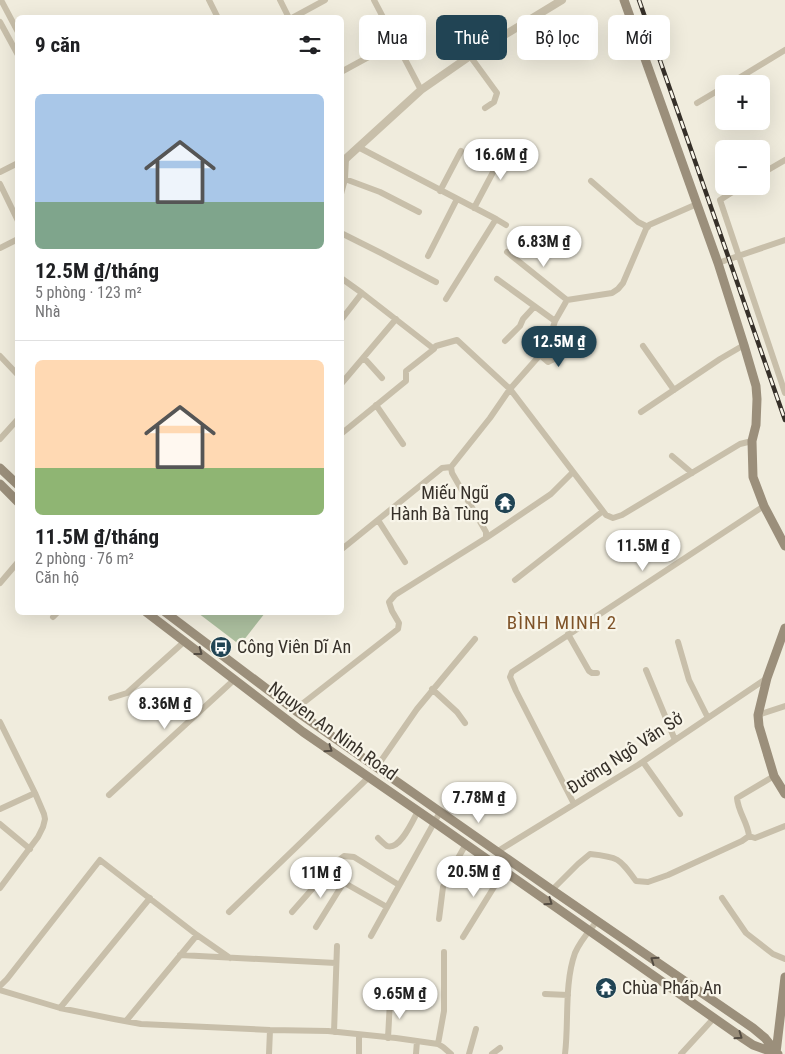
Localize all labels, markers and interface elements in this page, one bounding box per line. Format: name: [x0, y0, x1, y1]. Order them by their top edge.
chip: Mua: [359, 15, 426, 60]
chip: Thuê: [436, 15, 507, 60]
chip: Bộ lọc: [517, 15, 598, 60]
chip: Mới: [608, 15, 670, 60]
icon: filters: [296, 31, 324, 59]
text: 9 căn: [35, 33, 80, 57]
map controls: [715, 75, 770, 195]
button: +: [715, 75, 770, 130]
icon: home: [135, 127, 225, 217]
pin: 16.6M ₫: [455, 138, 547, 181]
button: −: [715, 140, 770, 195]
text: 16.6M ₫: [475, 145, 527, 164]
pin: 6.83M ₫: [498, 226, 590, 268]
text: 6.83M ₫: [518, 232, 570, 251]
text: 12.5M ₫/tháng: [35, 259, 159, 283]
text: 5 phòng · 123 m²: [35, 283, 142, 302]
text: Nhà: [35, 302, 60, 321]
pin: 12.5M ₫: [513, 326, 605, 368]
text: 12.5M ₫: [533, 332, 585, 351]
icon: home: [135, 392, 225, 482]
place label: Miếu Ngũ Hành Bà Tùng: [391, 482, 489, 524]
temple icon: Miếu Ngũ Hành Bà Tùng: [493, 491, 517, 515]
text: 11.5M ₫/tháng: [35, 525, 159, 549]
pin: 11.5M ₫: [597, 530, 689, 572]
text: 11.5M ₫: [617, 536, 669, 555]
text: 2 phòng · 76 m²: [35, 549, 134, 568]
text: Căn hộ: [35, 568, 79, 587]
district label: BÌNH MINH 2: [507, 611, 617, 634]
bus stop icon: Công Viên Dĩ An: [209, 635, 233, 659]
place label: Công Viên Dĩ An: [237, 636, 351, 657]
one-way arrow: [193, 646, 203, 655]
street label: Nguyen An Ninh Road: [265, 677, 402, 784]
pin: 8.36M ₫: [119, 688, 211, 730]
text: 8.36M ₫: [139, 694, 191, 713]
street label: Đường Ngô Văn Sở: [563, 707, 687, 798]
one-way arrow: [323, 743, 333, 752]
pin: 7.78M ₫: [433, 782, 525, 824]
text: 7.78M ₫: [453, 788, 505, 807]
pin: 11M ₫: [286, 856, 356, 899]
pin: 20.5M ₫: [428, 856, 520, 898]
text: 20.5M ₫: [448, 862, 500, 881]
text: 11M ₫: [301, 863, 341, 882]
one-way arrow: [543, 896, 552, 905]
one-way arrow: [650, 957, 660, 966]
temple icon: Chùa Pháp An: [594, 976, 618, 1000]
place label: Chùa Pháp An: [622, 977, 722, 998]
pin: 9.65M ₫: [354, 978, 446, 1020]
text: 9.65M ₫: [374, 984, 426, 1003]
one-way arrow: [733, 1030, 743, 1039]

